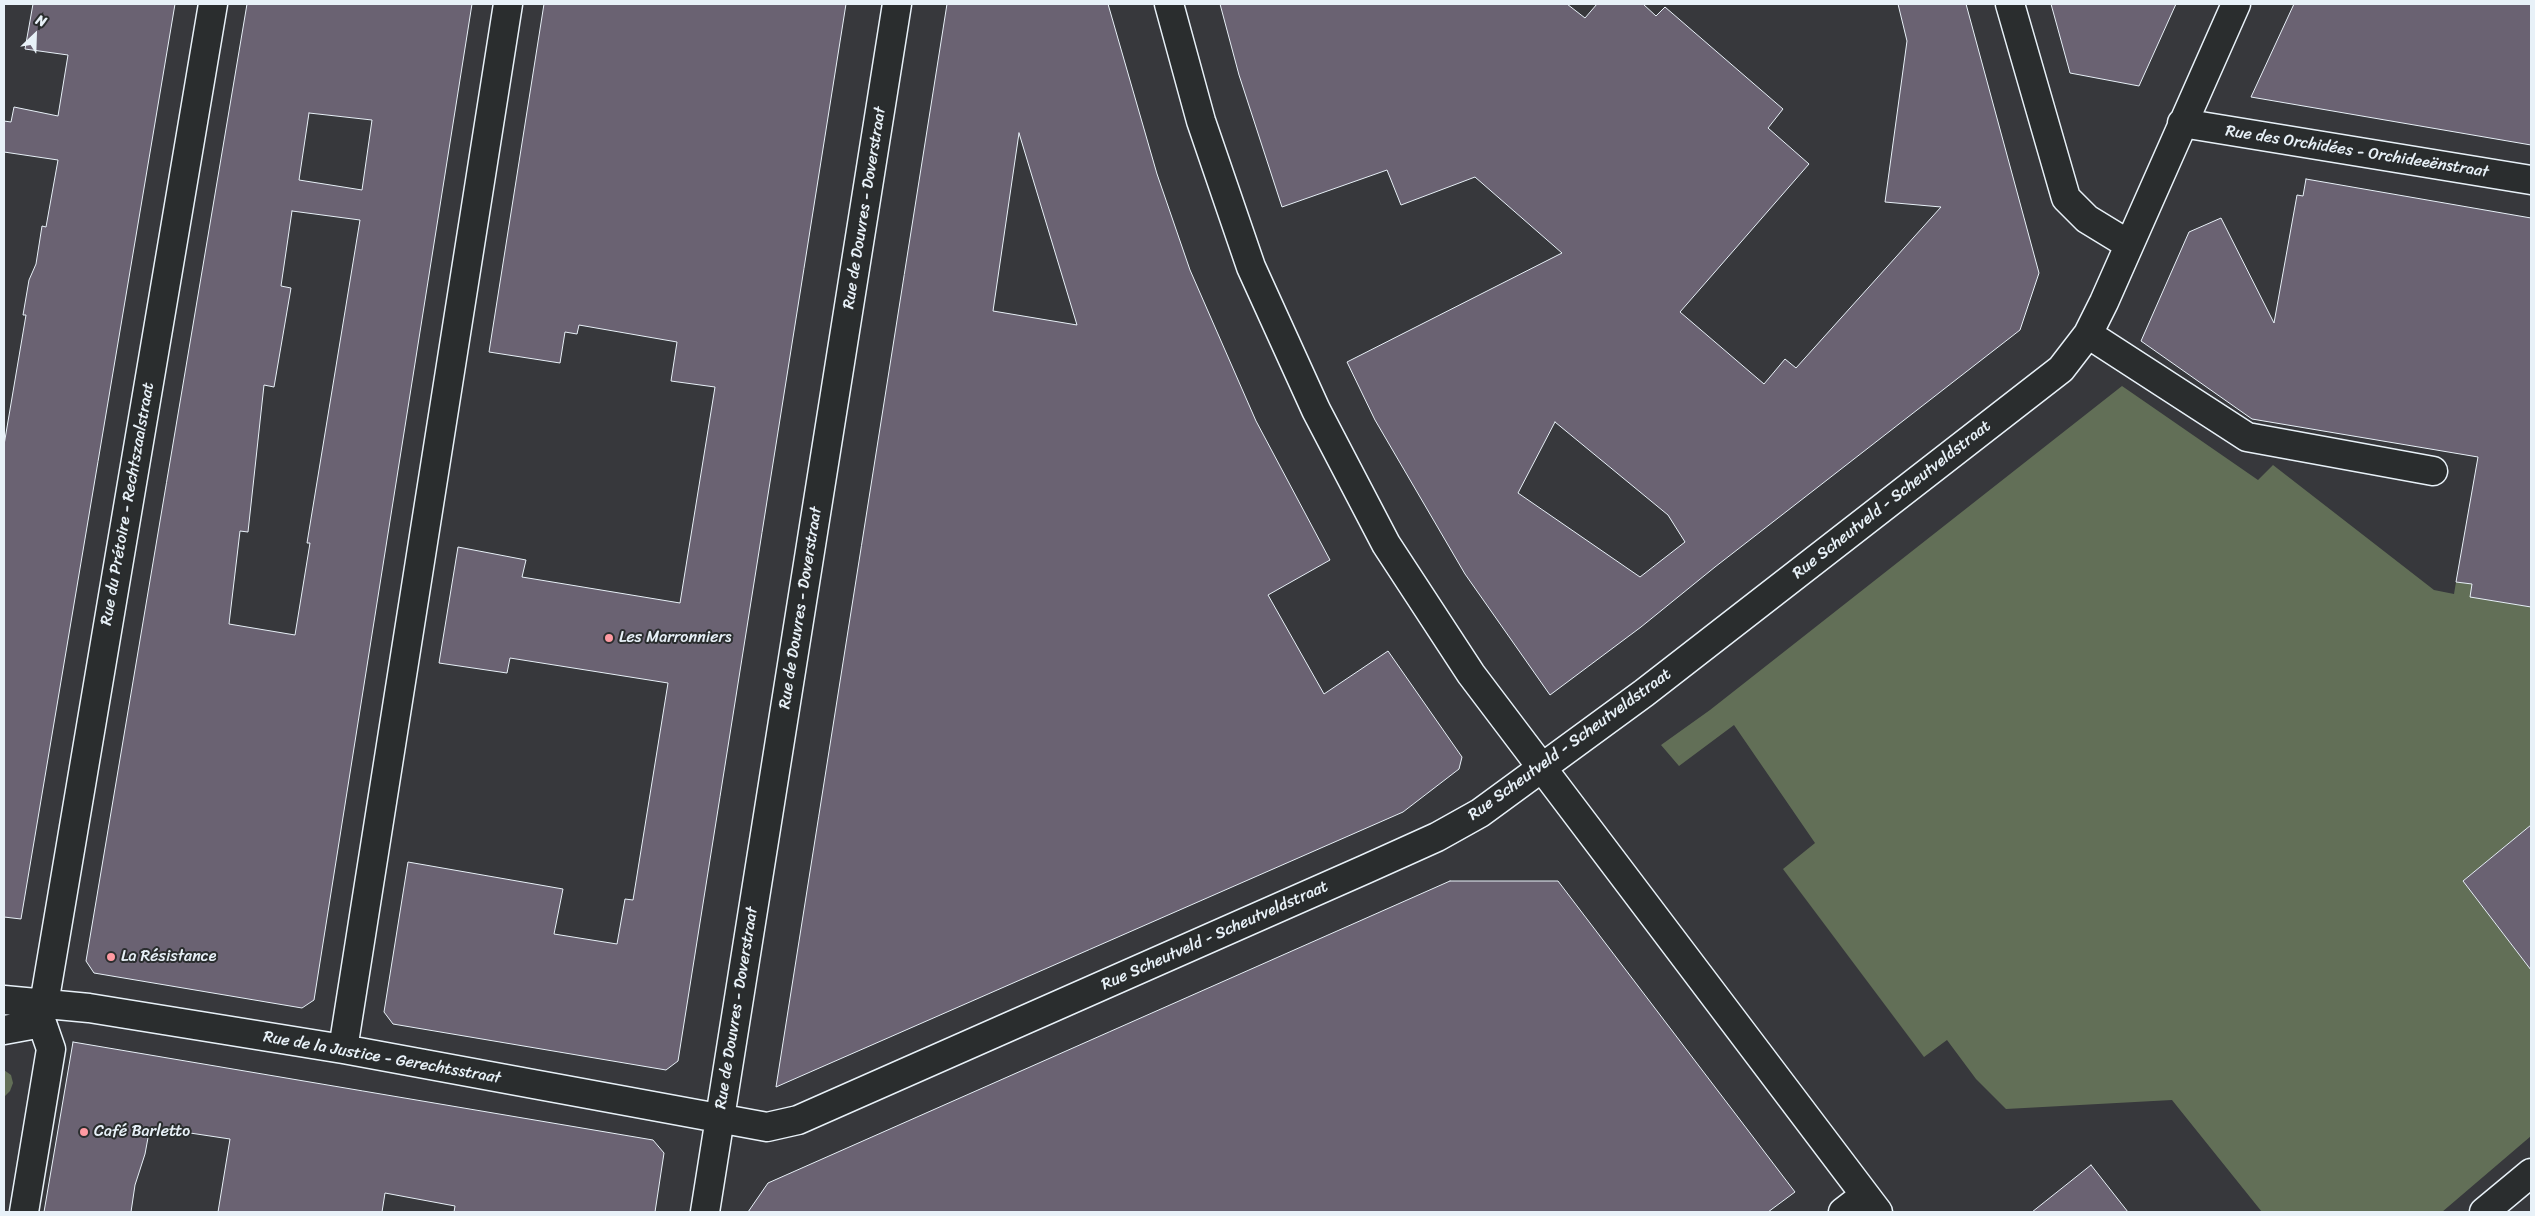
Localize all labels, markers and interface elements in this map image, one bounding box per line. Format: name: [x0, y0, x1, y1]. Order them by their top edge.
text: N: [32, 7, 51, 34]
north arrow: [10, 10, 60, 60]
street label: Rue de Douvres - Doverstraat: [840, 106, 890, 310]
street label: Rue des Orchidées - Orchideeënstraat: [2224, 122, 2490, 182]
street label: Rue du Prétoire - Rechtszaalstraat: [97, 381, 159, 627]
street label: Rue Scheutveld - Scheutveldstraat: [1789, 417, 1995, 583]
street label: Rue de Douvres - Doverstraat: [776, 506, 826, 710]
place label: Les Marronniers: [619, 628, 732, 648]
marker: Les Marronniers: [603, 632, 615, 644]
street label: Rue Scheutveld - Scheutveldstraat: [1465, 665, 1675, 825]
street label: Rue Scheutveld - Scheutveldstraat: [1099, 877, 1331, 995]
street label: Rue de Douvres - Doverstraat: [712, 906, 762, 1110]
place label: La Résistance: [121, 947, 216, 967]
marker: La Résistance: [105, 951, 117, 963]
street label: Rue de la Justice - Gerechtsstraat: [262, 1028, 502, 1088]
place label: Café Barletto: [94, 1122, 190, 1142]
marker: Café Barletto: [78, 1126, 90, 1138]

